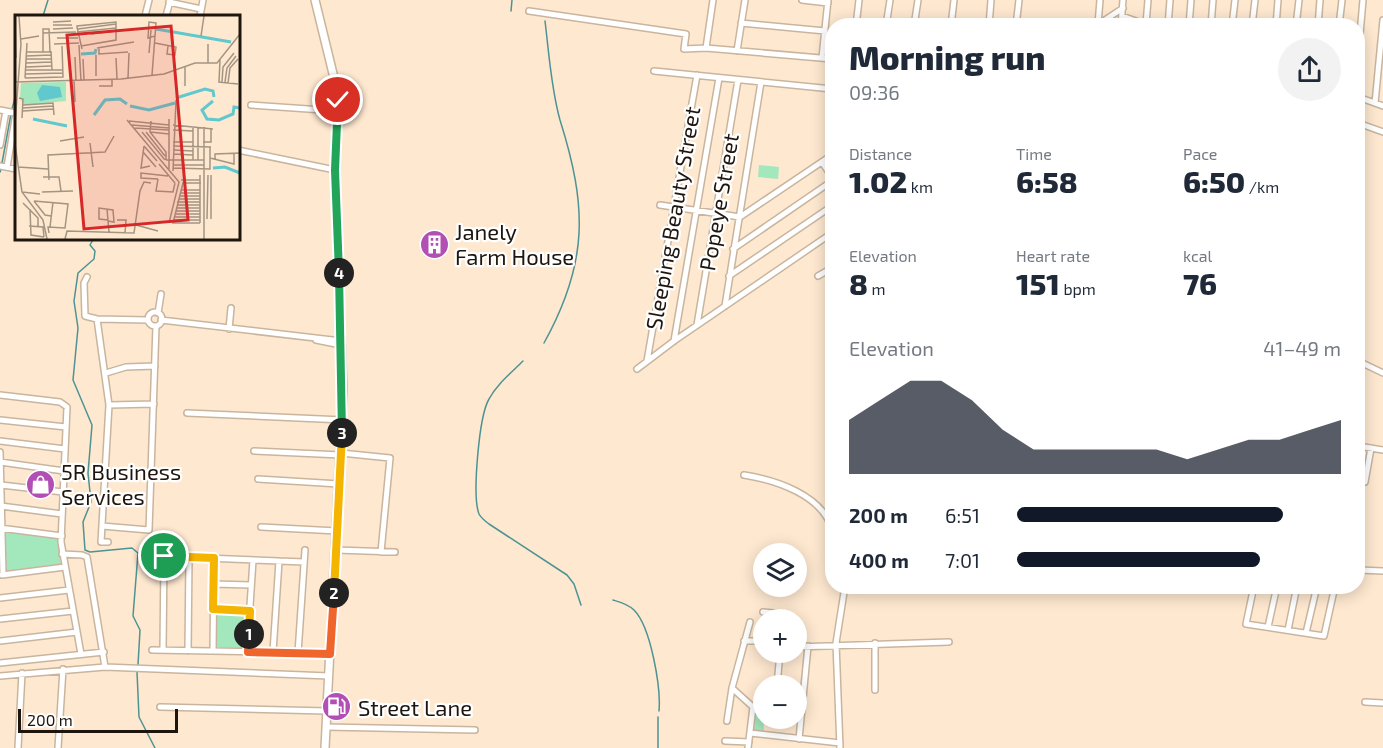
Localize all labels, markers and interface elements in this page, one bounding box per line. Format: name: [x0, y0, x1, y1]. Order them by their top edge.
inset map: [15, 15, 240, 240]
text: Morning run: [849, 37, 1046, 77]
button: share: [1278, 38, 1341, 101]
pin: [312, 74, 363, 125]
text: 09:36: [849, 80, 900, 104]
icon: check: [321, 83, 354, 116]
street label: Sleeping Beauty Street: [640, 104, 704, 332]
street label: Popeye Street: [693, 131, 743, 273]
text: Distance: [849, 144, 912, 163]
text: Time: [1016, 144, 1052, 163]
text: Pace: [1183, 144, 1217, 163]
text: 1.02: [849, 163, 907, 199]
text: 6:58: [1016, 163, 1078, 199]
text: 6:50: [1183, 163, 1245, 199]
text: km: [907, 177, 933, 196]
text: /km: [1245, 177, 1279, 196]
place label: Janely Farm House: [455, 218, 574, 269]
building icon: Janely Farm House: [418, 228, 450, 260]
text: Elevation: [849, 246, 917, 265]
text: Heart rate: [1016, 246, 1090, 265]
text: kcal: [1183, 246, 1212, 265]
pin: 4: [324, 258, 354, 288]
text: 4: [334, 263, 344, 282]
text: 8: [849, 265, 868, 301]
text: 151: [1016, 265, 1060, 301]
text: 76: [1183, 265, 1217, 301]
text: m: [868, 279, 886, 298]
text: bpm: [1060, 279, 1096, 298]
text: Elevation: [849, 336, 934, 360]
text: 41–49 m: [1263, 336, 1341, 360]
pin: 3: [327, 418, 357, 448]
text: 3: [337, 423, 347, 442]
place label: 5R Business Services: [61, 458, 181, 509]
shop icon: 5R Business Services: [24, 468, 56, 500]
text: 200 m: [849, 503, 908, 527]
text: 6:51: [945, 503, 980, 527]
pin: [138, 530, 189, 581]
icon: arrive: [147, 539, 180, 572]
map controls: [753, 543, 807, 729]
button: layers: [753, 543, 807, 597]
text: 400 m: [849, 548, 909, 572]
text: 7:01: [945, 548, 980, 572]
pin: 2: [319, 578, 349, 608]
text: 2: [329, 583, 339, 602]
button: +: [753, 609, 807, 663]
pin: 1: [234, 619, 264, 649]
text: 1: [246, 624, 252, 643]
button: −: [753, 675, 807, 729]
fuel station icon: Street Lane: [321, 691, 353, 723]
place label: Street Lane: [358, 694, 472, 720]
scale bar: [18, 706, 178, 734]
text: 200 m: [27, 710, 73, 729]

